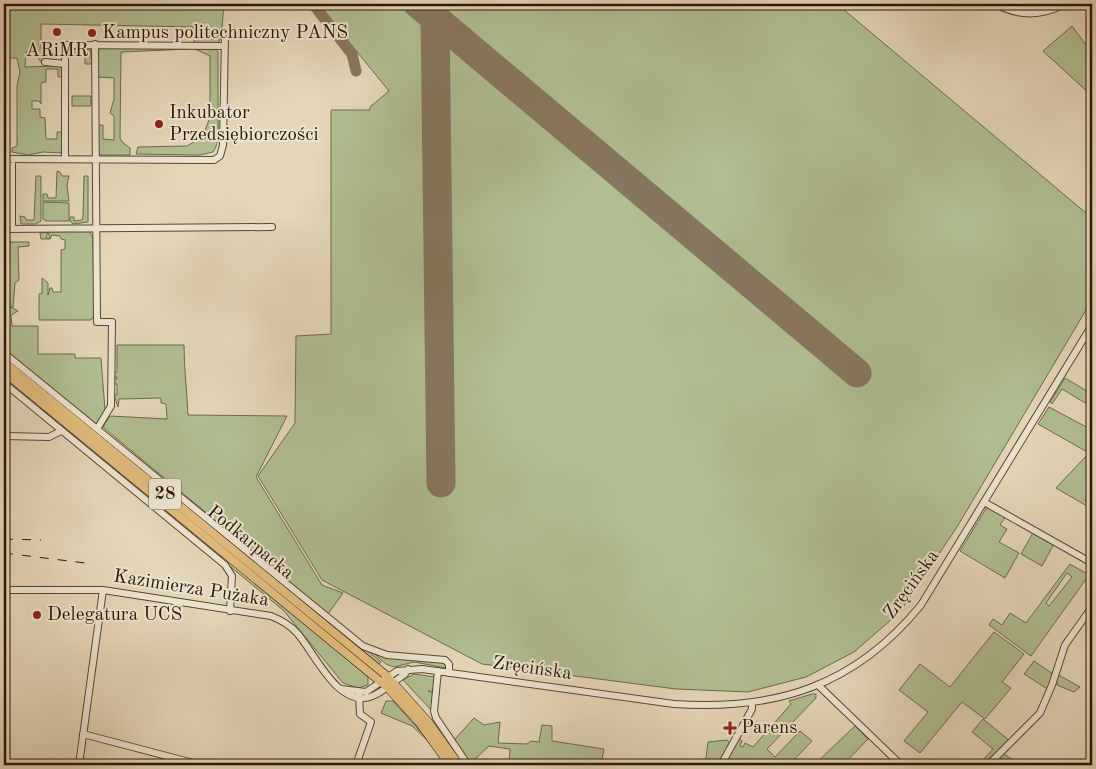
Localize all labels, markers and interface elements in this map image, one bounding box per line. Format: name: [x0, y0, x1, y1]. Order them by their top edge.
place label: Kampus politechniczny PANS: [102, 24, 348, 43]
marker: ARiMR: [51, 26, 63, 38]
marker: Kampus politechniczny PANS: [86, 27, 98, 39]
place label: ARiMR: [26, 42, 88, 61]
place label: Inkubator Przedsiębiorczości: [169, 104, 319, 145]
marker: Inkubator Przedsiębiorczości: [153, 118, 165, 130]
road number: 28: [149, 478, 181, 509]
street label: Podkarpacka: [203, 503, 297, 584]
street label: Zręcińska: [881, 547, 944, 623]
street label: Kazimierza Pużaka: [112, 567, 271, 611]
place label: Delegatura UCS: [47, 606, 182, 625]
marker: Delegatura UCS: [31, 609, 43, 621]
street label: Zręcińska: [491, 654, 574, 684]
place label: Parens: [741, 719, 798, 738]
marker: Parens: [723, 721, 737, 735]

